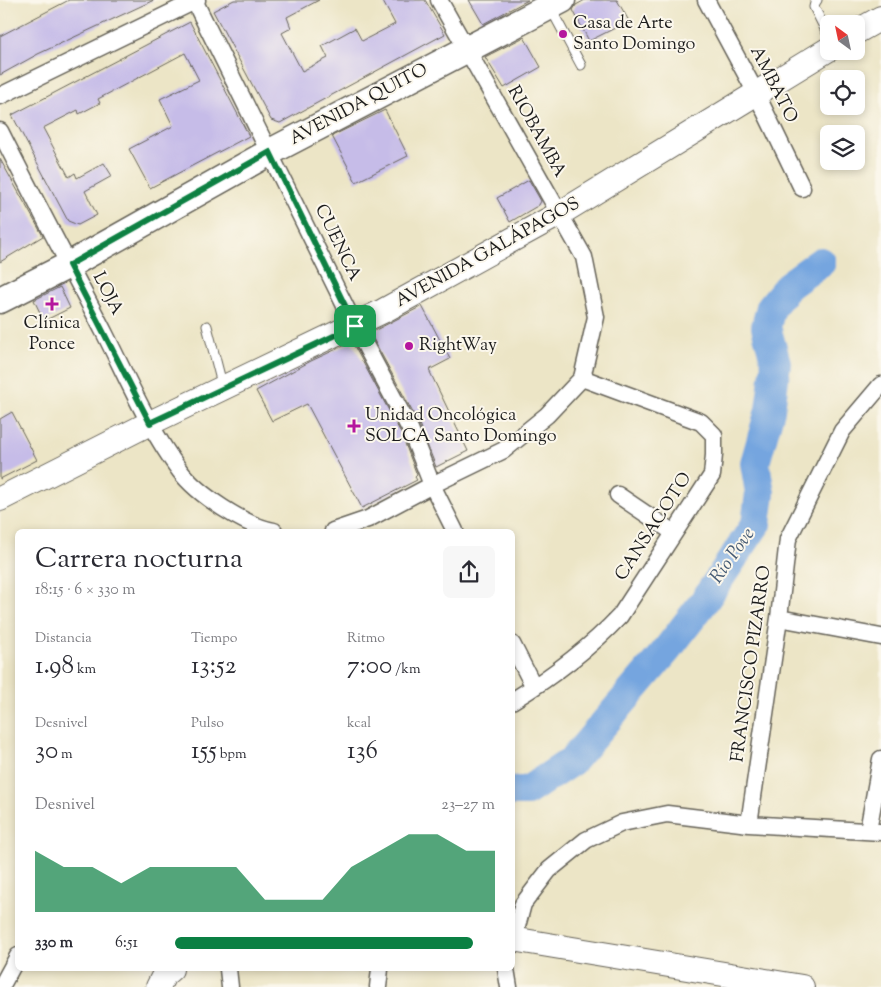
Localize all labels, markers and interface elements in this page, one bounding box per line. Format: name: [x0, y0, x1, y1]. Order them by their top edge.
place label: Casa de Arte Santo Domingo: [573, 11, 696, 58]
north arrow: [820, 15, 865, 60]
map controls: [820, 15, 865, 170]
marker: Casa de Arte Santo Domingo: [557, 28, 569, 40]
street label: AMBATO: [743, 42, 803, 128]
street label: AVENIDA QUITO: [285, 58, 433, 152]
button: locate: [820, 70, 865, 115]
street label: RIOBAMBA: [500, 81, 572, 183]
button: layers: [820, 125, 865, 170]
street label: AVENIDA GALÁPAGOS: [391, 191, 585, 315]
street label: CUENCA: [307, 200, 367, 286]
street label: LOJA: [85, 268, 129, 321]
marker: Clínica Ponce: [45, 297, 59, 311]
pin: [334, 305, 376, 347]
place label: Clínica Ponce: [24, 311, 80, 358]
icon: arrive: [341, 312, 369, 340]
place label: RightWay: [419, 333, 497, 359]
marker: RightWay: [403, 340, 415, 352]
place label: Unidad Oncológica SOLCA Santo Domingo: [365, 403, 557, 450]
marker: Unidad Oncológica SOLCA Santo Domingo: [347, 419, 361, 433]
street label: CANSACOTO: [609, 468, 699, 586]
water label: Río Pove: [704, 522, 762, 589]
text: Carrera nocturna: [35, 540, 243, 580]
button: share: [443, 546, 495, 598]
street label: FRANCISCO PIZARRO: [725, 564, 779, 764]
text: 18:15 · 6 × 330 m: [35, 579, 135, 602]
text: Distancia: [35, 629, 92, 649]
text: Tiempo: [191, 629, 237, 649]
text: Ritmo: [347, 629, 385, 649]
text: 1.98: [35, 649, 74, 685]
text: 13:52: [191, 649, 236, 685]
text: 7:00: [347, 649, 392, 685]
text: km: [74, 660, 96, 680]
text: /km: [392, 660, 421, 680]
text: Desnivel: [35, 714, 88, 734]
text: Pulso: [191, 714, 224, 734]
text: kcal: [347, 714, 371, 734]
text: 30: [35, 734, 58, 770]
text: 155: [191, 734, 217, 770]
text: 136: [347, 734, 378, 770]
text: m: [58, 745, 73, 765]
text: bpm: [217, 745, 247, 765]
text: Desnivel: [35, 794, 95, 817]
text: 23–27 m: [441, 794, 495, 817]
text: 330 m: [35, 932, 73, 955]
text: 6:51: [115, 932, 138, 955]

